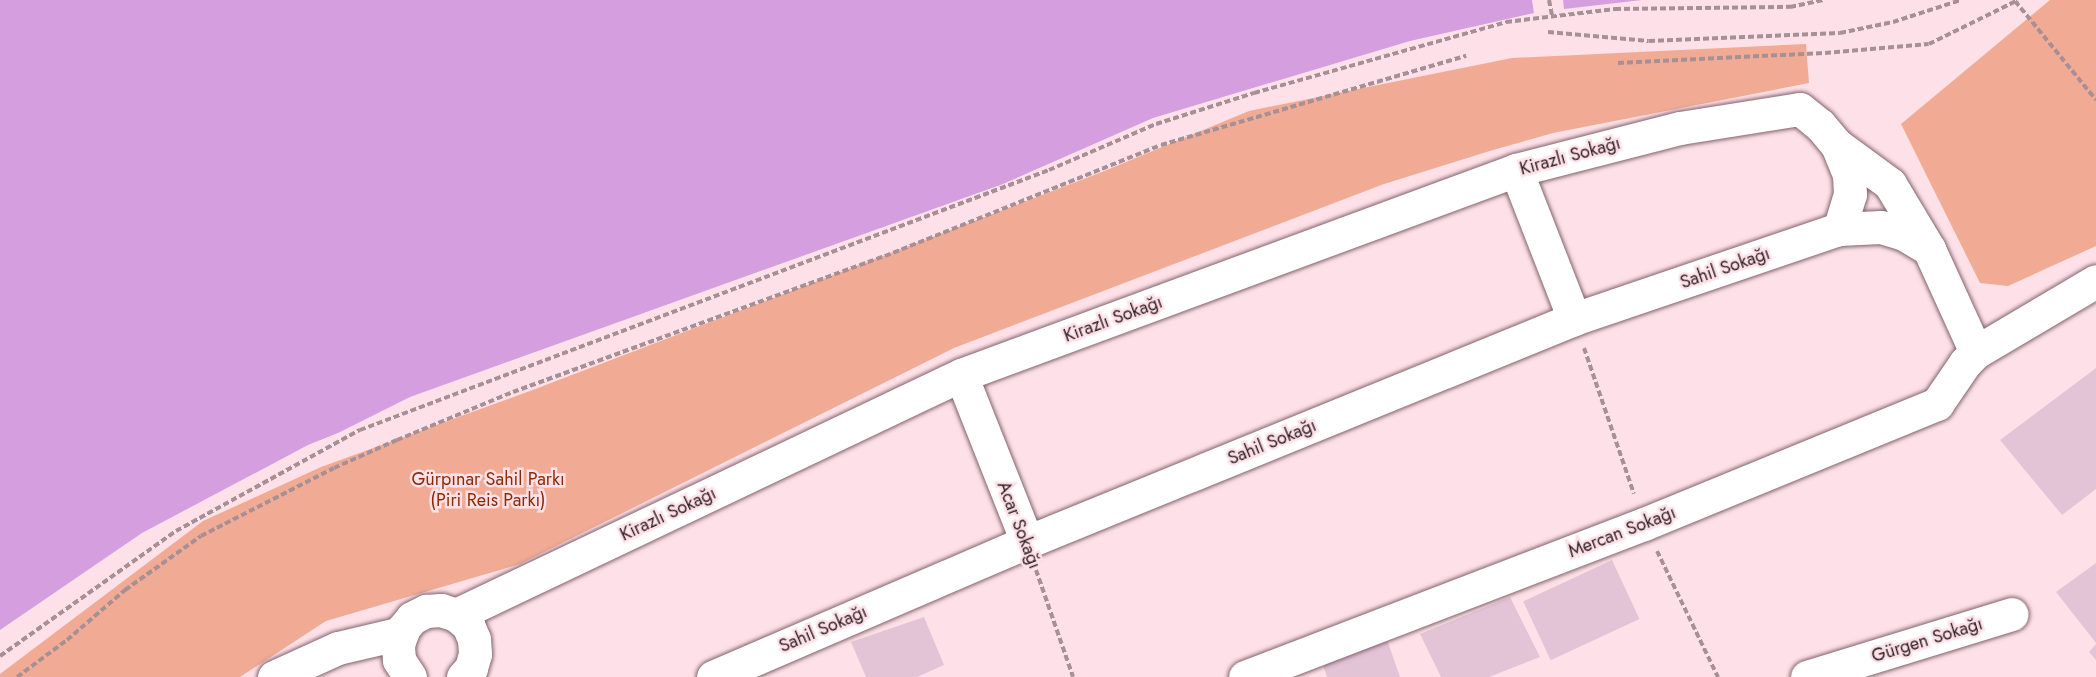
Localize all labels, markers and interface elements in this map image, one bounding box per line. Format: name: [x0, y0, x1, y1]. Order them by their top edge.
street label: Kirazlı Sokağı: [1517, 132, 1623, 180]
street label: Sahil Sokağı: [1677, 243, 1773, 293]
street label: Kirazlı Sokağı: [1061, 291, 1165, 347]
street label: Sahil Sokağı: [1225, 414, 1319, 470]
park label: Gürpınar Sahil Parkı (Piri Reis Parkı): [411, 469, 565, 512]
street label: Acar Sokağı: [992, 478, 1046, 572]
street label: Kirazlı Sokağı: [617, 482, 719, 546]
street label: Mercan Sokağı: [1565, 502, 1679, 562]
street label: Sahil Sokağı: [776, 601, 870, 657]
street label: Gürgen Sokağı: [1869, 613, 1985, 667]

